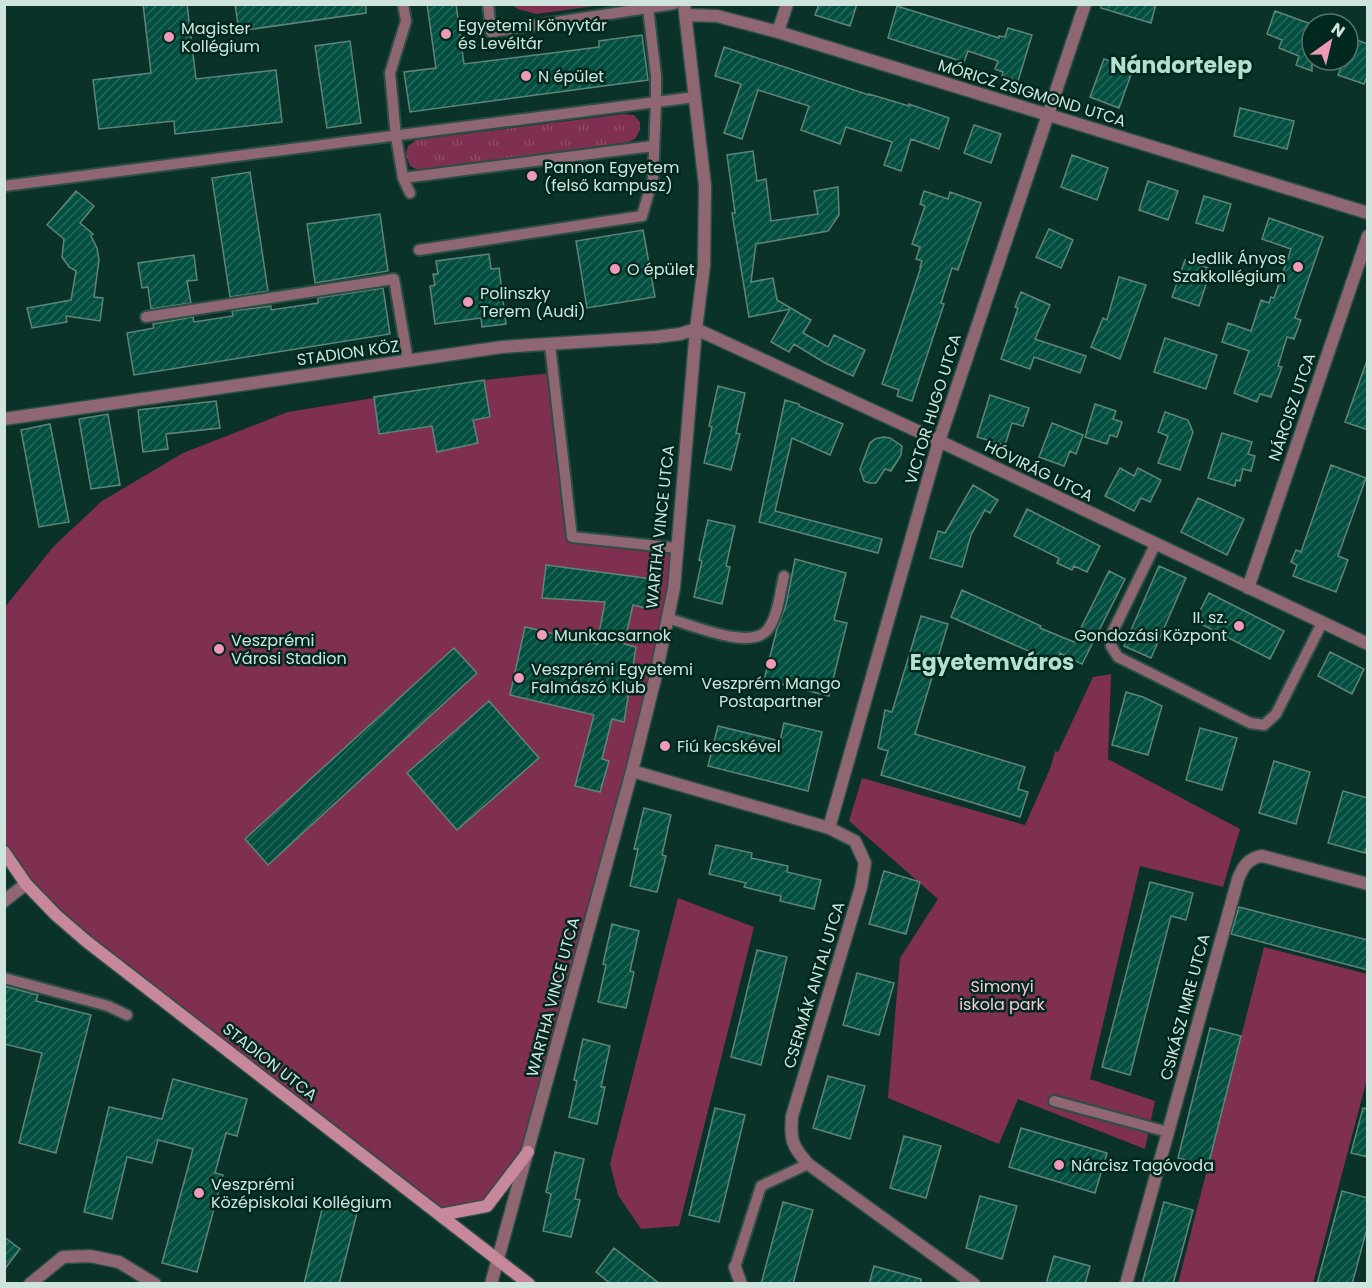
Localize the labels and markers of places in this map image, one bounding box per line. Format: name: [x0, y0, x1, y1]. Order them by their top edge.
place label: Egyetemi Könyvtár és Levéltár: [458, 14, 607, 55]
place label: Magister Kollégium: [181, 17, 260, 58]
marker: Egyetemi Könyvtár és Levéltár: [439, 27, 453, 41]
marker: Magister Kollégium: [162, 30, 176, 44]
place label: N épület: [538, 65, 604, 88]
marker: N épület: [519, 69, 533, 83]
place label: Pannon Egyetem (felső kampusz): [544, 156, 680, 197]
marker: Pannon Egyetem (felső kampusz): [525, 169, 539, 183]
place label: Jedlik Ányos Szakkollégium: [1173, 247, 1286, 288]
place label: O épület: [627, 258, 695, 281]
marker: Jedlik Ányos Szakkollégium: [1291, 260, 1305, 274]
marker: O épület: [608, 262, 622, 276]
place label: Polinszky Terem (Audi): [480, 282, 586, 323]
marker: Polinszky Terem (Audi): [461, 295, 475, 309]
place label: II. sz. Gondozási Központ: [1074, 606, 1227, 647]
marker: II. sz. Gondozási Központ: [1232, 619, 1246, 633]
place label: Munkacsarnok: [554, 624, 672, 647]
marker: Munkacsarnok: [535, 628, 549, 642]
place label: Veszprémi Városi Stadion: [231, 629, 347, 670]
marker: Veszprémi Városi Stadion: [212, 642, 226, 656]
marker: Veszprém Mango Postapartner: [764, 657, 778, 671]
place label: Veszprémi Egyetemi Falmászó Klub: [531, 658, 693, 699]
marker: Veszprémi Egyetemi Falmászó Klub: [512, 671, 526, 685]
place label: Veszprém Mango Postapartner: [701, 672, 841, 713]
place label: Fiú kecskével: [677, 735, 781, 758]
marker: Fiú kecskével: [658, 739, 672, 753]
place label: Nárcisz Tagóvoda: [1071, 1154, 1214, 1177]
marker: Nárcisz Tagóvoda: [1052, 1158, 1066, 1172]
place label: Veszprémi Középiskolai Kollégium: [211, 1173, 392, 1214]
marker: Veszprémi Középiskolai Kollégium: [192, 1186, 206, 1200]

